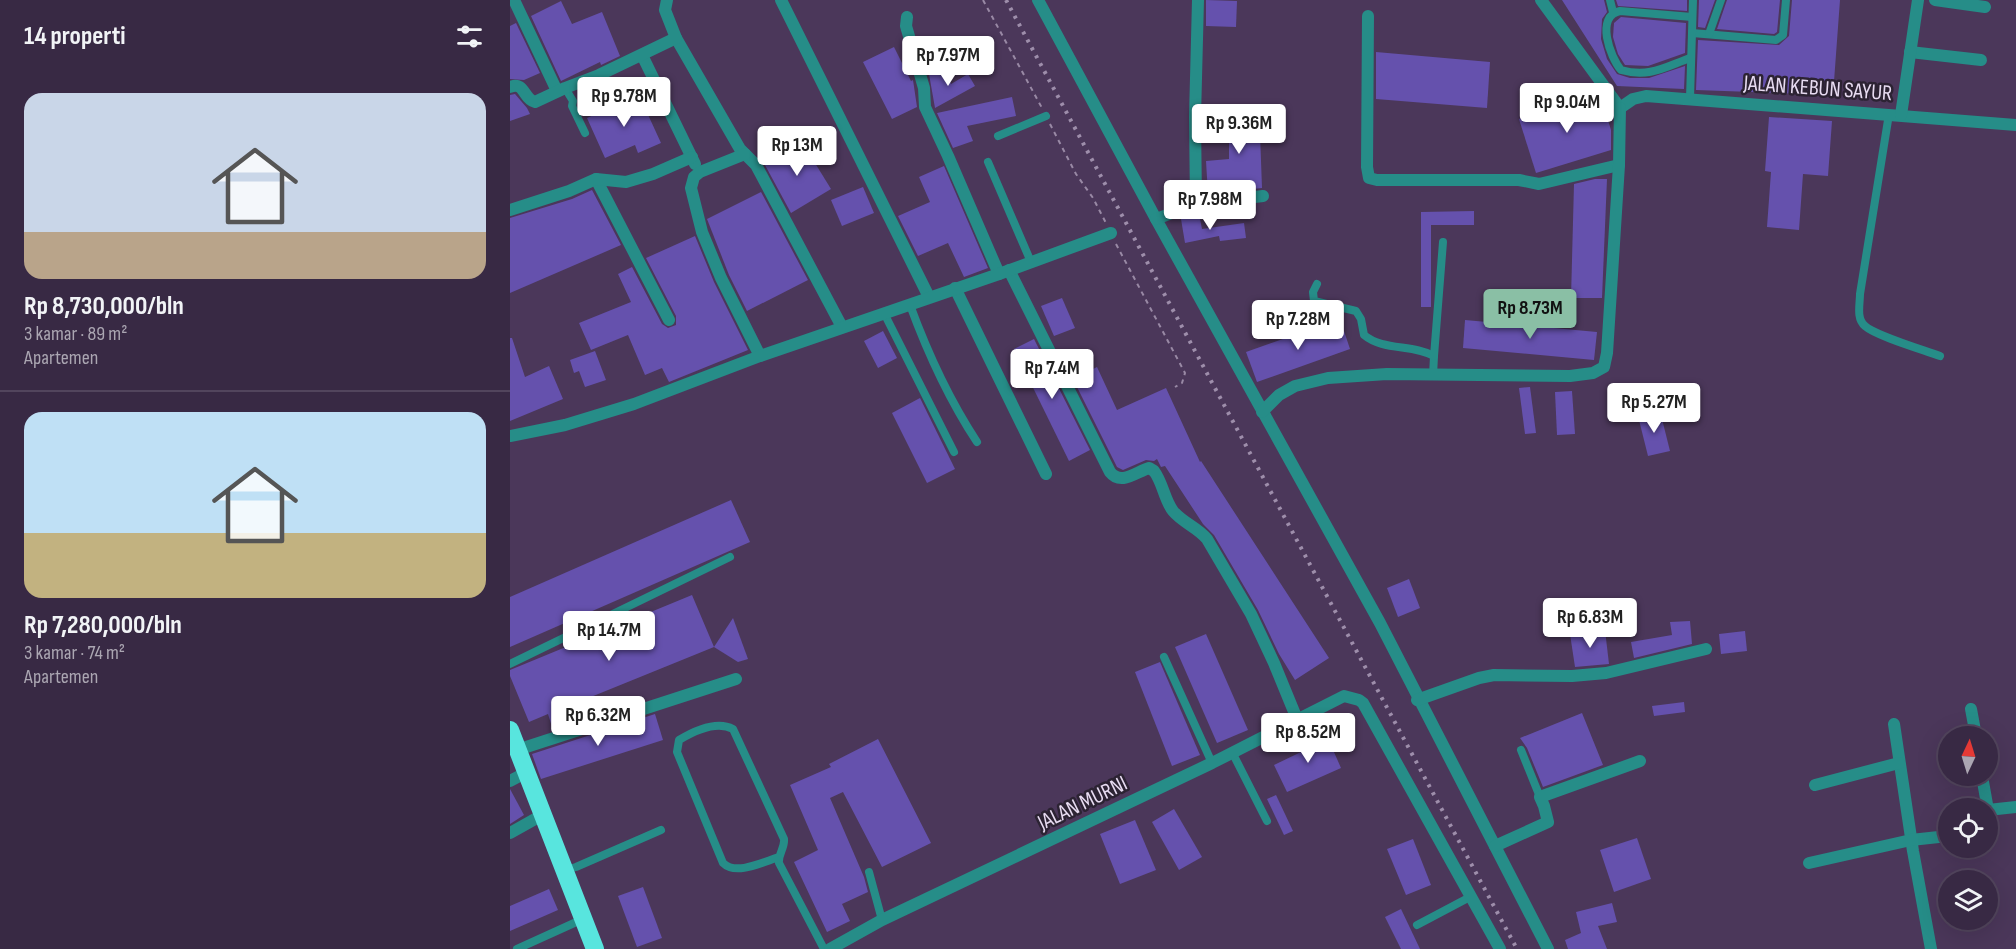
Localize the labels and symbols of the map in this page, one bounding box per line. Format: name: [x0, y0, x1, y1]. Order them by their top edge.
pin: Rp 7.97M: [886, 36, 1010, 87]
street label: JALAN KEBUN SAYUR: [1742, 70, 1893, 107]
pin: Rp 9.78M: [562, 77, 686, 128]
pin: Rp 9.04M: [1505, 83, 1629, 134]
pin: Rp 9.36M: [1177, 104, 1301, 155]
pin: Rp 13M: [748, 126, 846, 177]
pin: Rp 7.98M: [1148, 180, 1272, 231]
pin: Rp 8.73M: [1468, 289, 1592, 340]
pin: Rp 7.28M: [1236, 300, 1360, 351]
pin: Rp 7.4M: [997, 349, 1107, 400]
pin: Rp 5.27M: [1592, 383, 1716, 434]
pin: Rp 6.83M: [1528, 598, 1652, 649]
pin: Rp 14.7M: [547, 611, 671, 662]
pin: Rp 6.32M: [536, 696, 660, 747]
pin: Rp 8.52M: [1246, 713, 1370, 764]
north arrow: [1938, 726, 1998, 786]
street label: JALAN MURNI: [1033, 770, 1132, 837]

